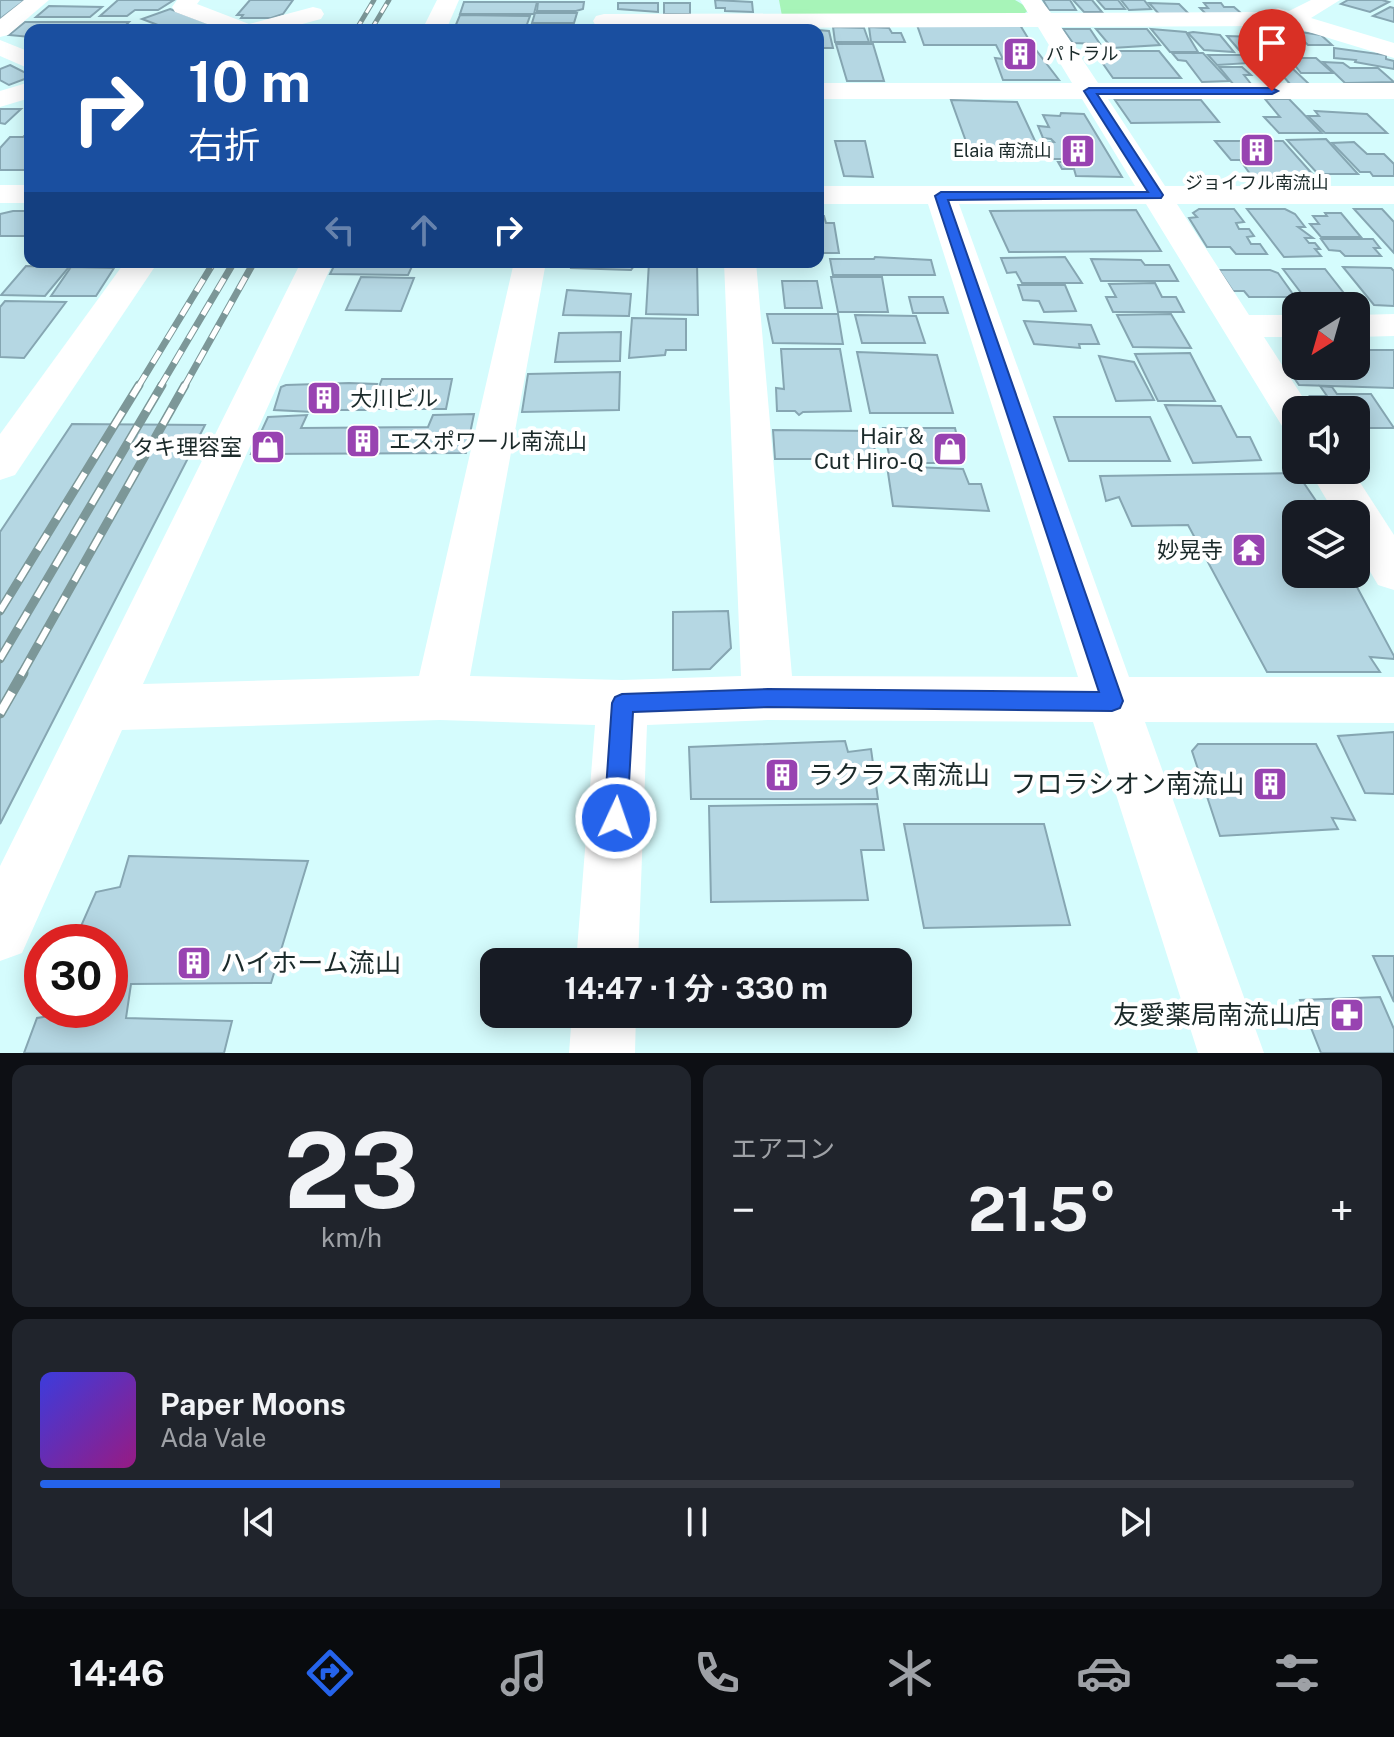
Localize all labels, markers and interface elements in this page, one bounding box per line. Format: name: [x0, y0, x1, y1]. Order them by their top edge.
pin: [1238, 9, 1306, 91]
icon: arrive: [1250, 21, 1294, 65]
building icon: パトラル: [1001, 35, 1039, 73]
place label: パトラル: [1046, 43, 1119, 64]
text: 10 m: [188, 49, 311, 115]
icon: right: [56, 56, 160, 160]
text: 右折: [188, 124, 260, 166]
building icon: ジョイフル南流山: [1238, 131, 1276, 169]
building icon: Elaia 南流山: [1059, 132, 1097, 170]
place label: Elaia 南流山: [953, 140, 1052, 161]
place label: ジョイフル南流山: [1185, 172, 1329, 193]
icon: left: [318, 208, 362, 252]
icon: ahead: [402, 208, 446, 252]
icon: right: [486, 208, 530, 252]
north arrow: [1282, 292, 1370, 380]
map controls: [1282, 292, 1370, 588]
building icon: 大川ビル: [305, 379, 343, 417]
place label: 大川ビル: [350, 385, 438, 411]
button: sound: [1282, 396, 1370, 484]
building icon: エスポワール南流山: [344, 422, 382, 460]
place label: Hair & Cut Hiro-Q: [814, 423, 924, 474]
shop icon: タキ理容室: [249, 428, 287, 466]
place label: エスポワール南流山: [389, 428, 587, 454]
shop icon: Hair & Cut Hiro-Q: [931, 430, 969, 468]
place label: タキ理容室: [132, 434, 242, 460]
button: layers: [1282, 500, 1370, 588]
temple icon: 妙晃寺: [1230, 531, 1268, 569]
place label: 妙晃寺: [1157, 537, 1223, 563]
building icon: ラクラス南流山: [763, 756, 801, 794]
place label: ラクラス南流山: [808, 759, 989, 790]
building icon: フロラシオン南流山: [1251, 765, 1289, 803]
place label: フロラシオン南流山: [1011, 768, 1244, 799]
position arrow: [574, 776, 658, 860]
speed limit sign: 30: [24, 924, 128, 1028]
building icon: ハイホーム流山: [175, 944, 213, 982]
place label: ハイホーム流山: [220, 947, 401, 978]
text: 14:47 · 1 分 · 330 m: [564, 970, 828, 1006]
pharmacy icon: 友愛薬局南流山店: [1328, 996, 1366, 1034]
place label: 友愛薬局南流山店: [1113, 999, 1321, 1030]
text: 23: [284, 1109, 419, 1231]
text: エアコン: [731, 1133, 835, 1164]
text: 21.5°: [968, 1174, 1117, 1245]
text: −: [731, 1184, 755, 1236]
text: +: [1330, 1184, 1354, 1236]
text: km/h: [321, 1222, 382, 1253]
text: Paper Moons: [160, 1386, 346, 1422]
text: Ada Vale: [160, 1422, 266, 1453]
icon: previous: [237, 1500, 281, 1544]
icon: pause: [675, 1500, 719, 1544]
icon: next: [1113, 1500, 1157, 1544]
icon: directions: [302, 1645, 358, 1701]
icon: music: [496, 1645, 552, 1701]
icon: phone: [689, 1645, 745, 1701]
icon: climate: [882, 1645, 938, 1701]
icon: car: [1076, 1645, 1132, 1701]
icon: filters: [1269, 1645, 1325, 1701]
text: 14:46: [69, 1652, 165, 1694]

